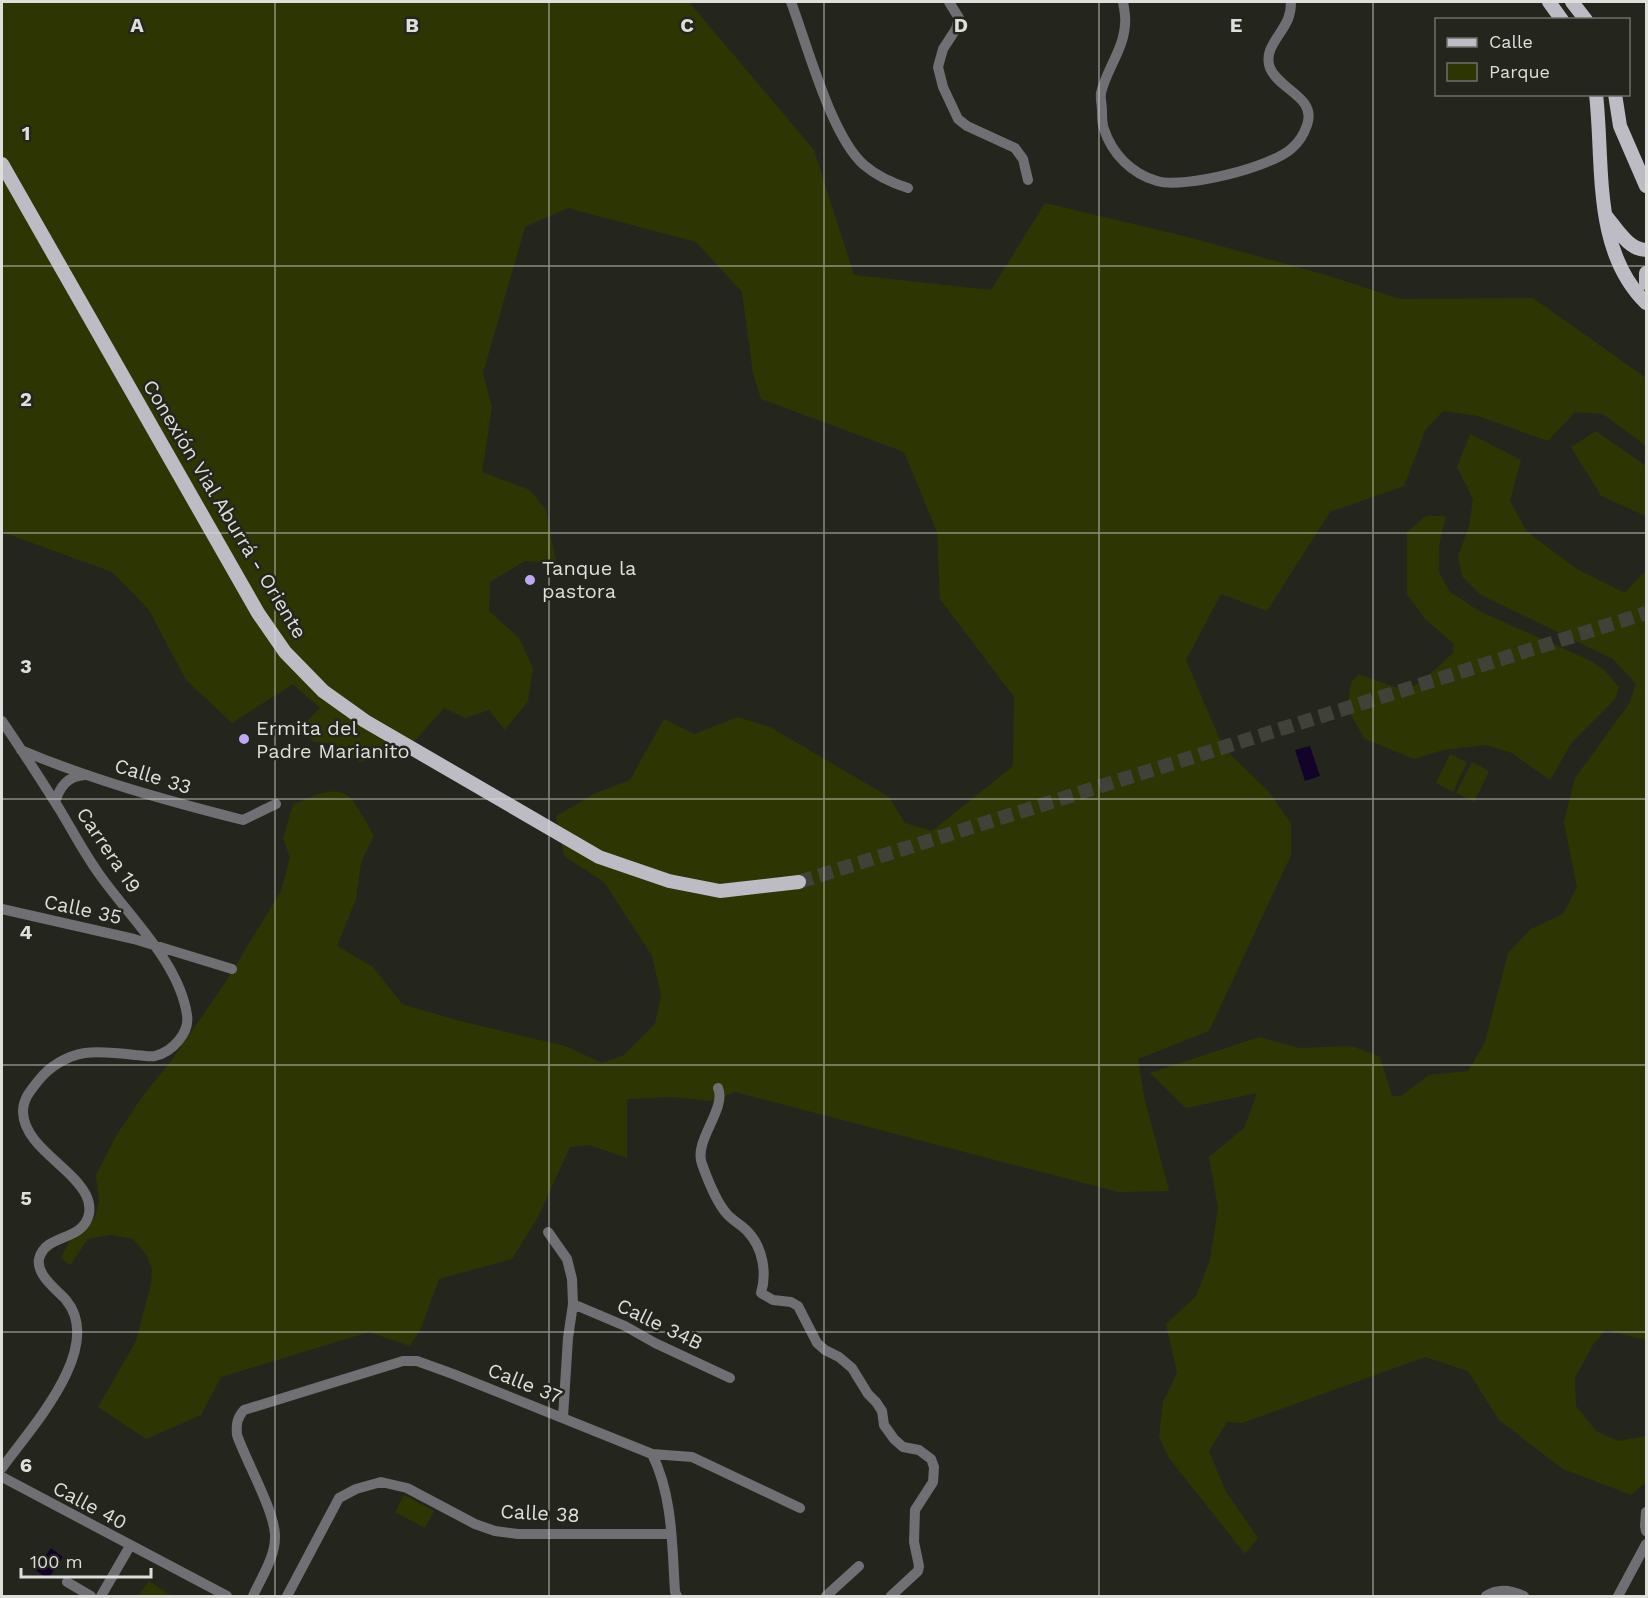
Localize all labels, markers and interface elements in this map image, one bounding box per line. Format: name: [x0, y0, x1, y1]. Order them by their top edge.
text: A: [130, 13, 144, 37]
text: B: [405, 13, 419, 37]
text: C: [680, 13, 694, 37]
text: D: [954, 13, 968, 37]
text: E: [1230, 13, 1242, 37]
legend: [1435, 18, 1630, 96]
text: Calle: [1489, 31, 1533, 52]
text: Parque: [1489, 61, 1550, 82]
text: 1: [22, 121, 30, 145]
street label: Conexión Vial Aburrá - Oriente: [138, 375, 312, 643]
text: 2: [20, 387, 32, 411]
place label: Tanque la pastora: [542, 556, 636, 603]
marker: Tanque la pastora: [523, 573, 537, 587]
text: 3: [20, 654, 32, 678]
place label: Ermita del Padre Marianito: [256, 716, 409, 763]
marker: Ermita del Padre Marianito: [237, 732, 251, 746]
street label: Calle 33: [112, 753, 194, 799]
street label: Carrera 19: [72, 803, 146, 897]
street label: Calle 35: [42, 889, 124, 929]
text: 4: [20, 920, 33, 944]
text: 5: [20, 1186, 32, 1210]
street label: Calle 34B: [613, 1293, 707, 1355]
street label: Calle 37: [484, 1357, 566, 1409]
text: 6: [20, 1453, 32, 1477]
street label: Calle 40: [49, 1476, 131, 1534]
street label: Calle 38: [500, 1499, 580, 1527]
scale bar: [21, 1541, 152, 1579]
text: 100 m: [30, 1551, 83, 1572]

